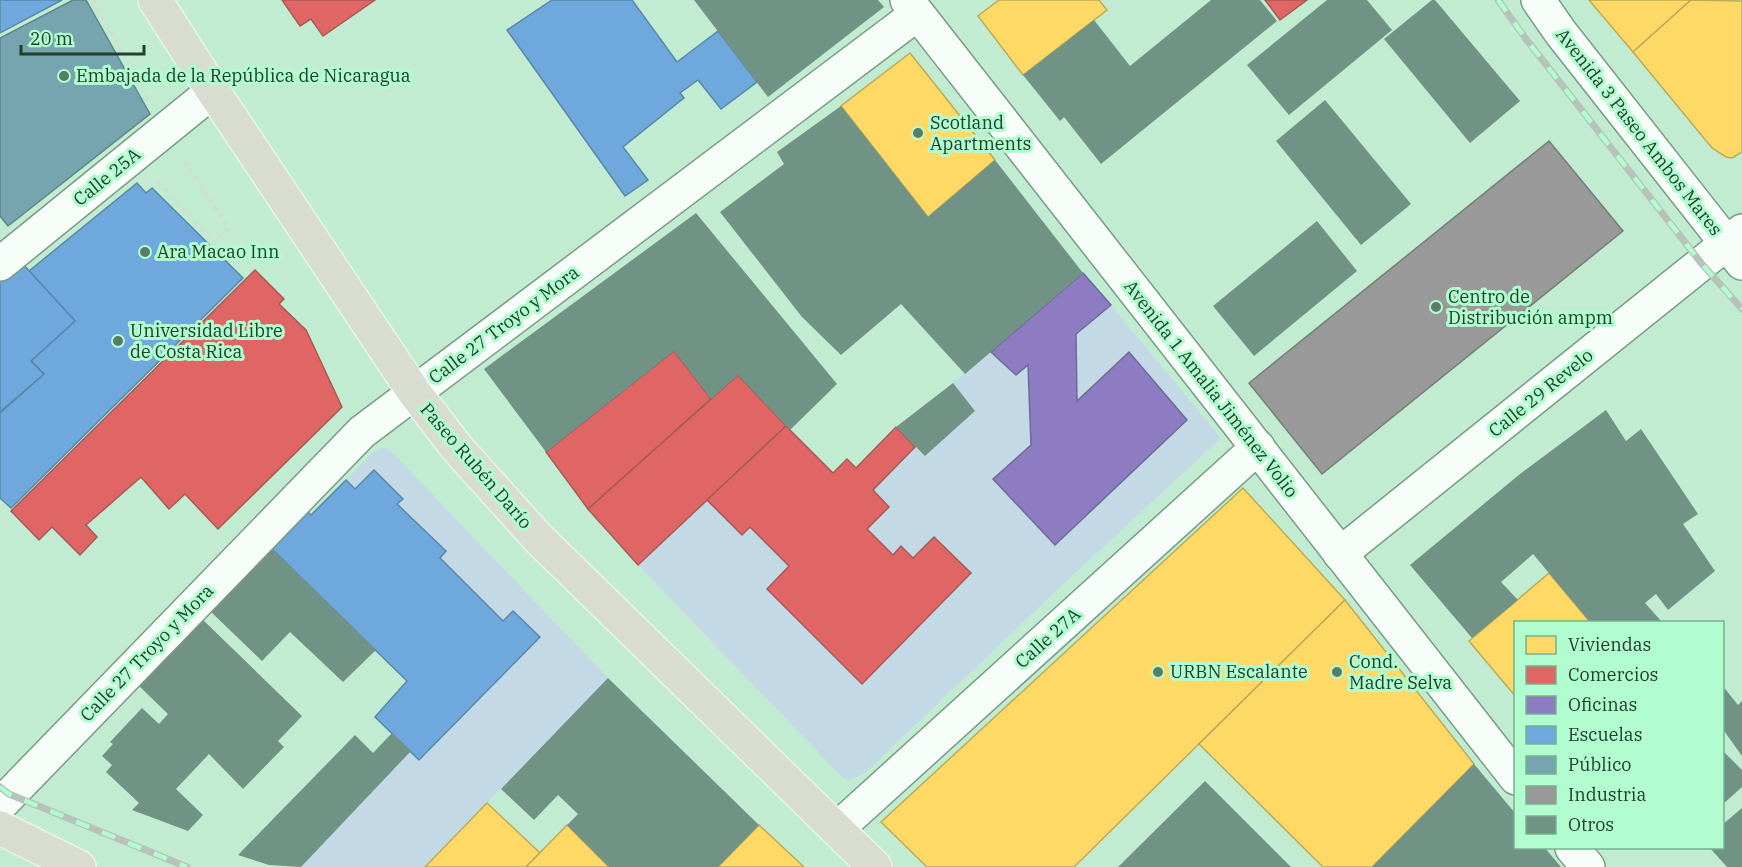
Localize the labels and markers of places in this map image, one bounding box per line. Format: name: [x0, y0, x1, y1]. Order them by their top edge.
place label: Embajada de la República de Nicaragua: [76, 64, 411, 87]
marker: Embajada de la República de Nicaragua: [57, 69, 71, 83]
place label: Scotland Apartments: [930, 111, 1031, 155]
marker: Scotland Apartments: [911, 126, 925, 140]
place label: Ara Macao Inn: [157, 240, 279, 263]
marker: Ara Macao Inn: [138, 245, 152, 259]
place label: Centro de Distribución ampm: [1448, 285, 1613, 329]
marker: Centro de Distribución ampm: [1429, 300, 1443, 314]
place label: Universidad Libre de Costa Rica: [130, 319, 283, 363]
marker: Universidad Libre de Costa Rica: [111, 334, 125, 348]
place label: Cond. Madre Selva: [1349, 650, 1452, 694]
place label: URBN Escalante: [1170, 660, 1308, 683]
marker: URBN Escalante: [1151, 665, 1165, 679]
marker: Cond. Madre Selva: [1330, 665, 1344, 679]

